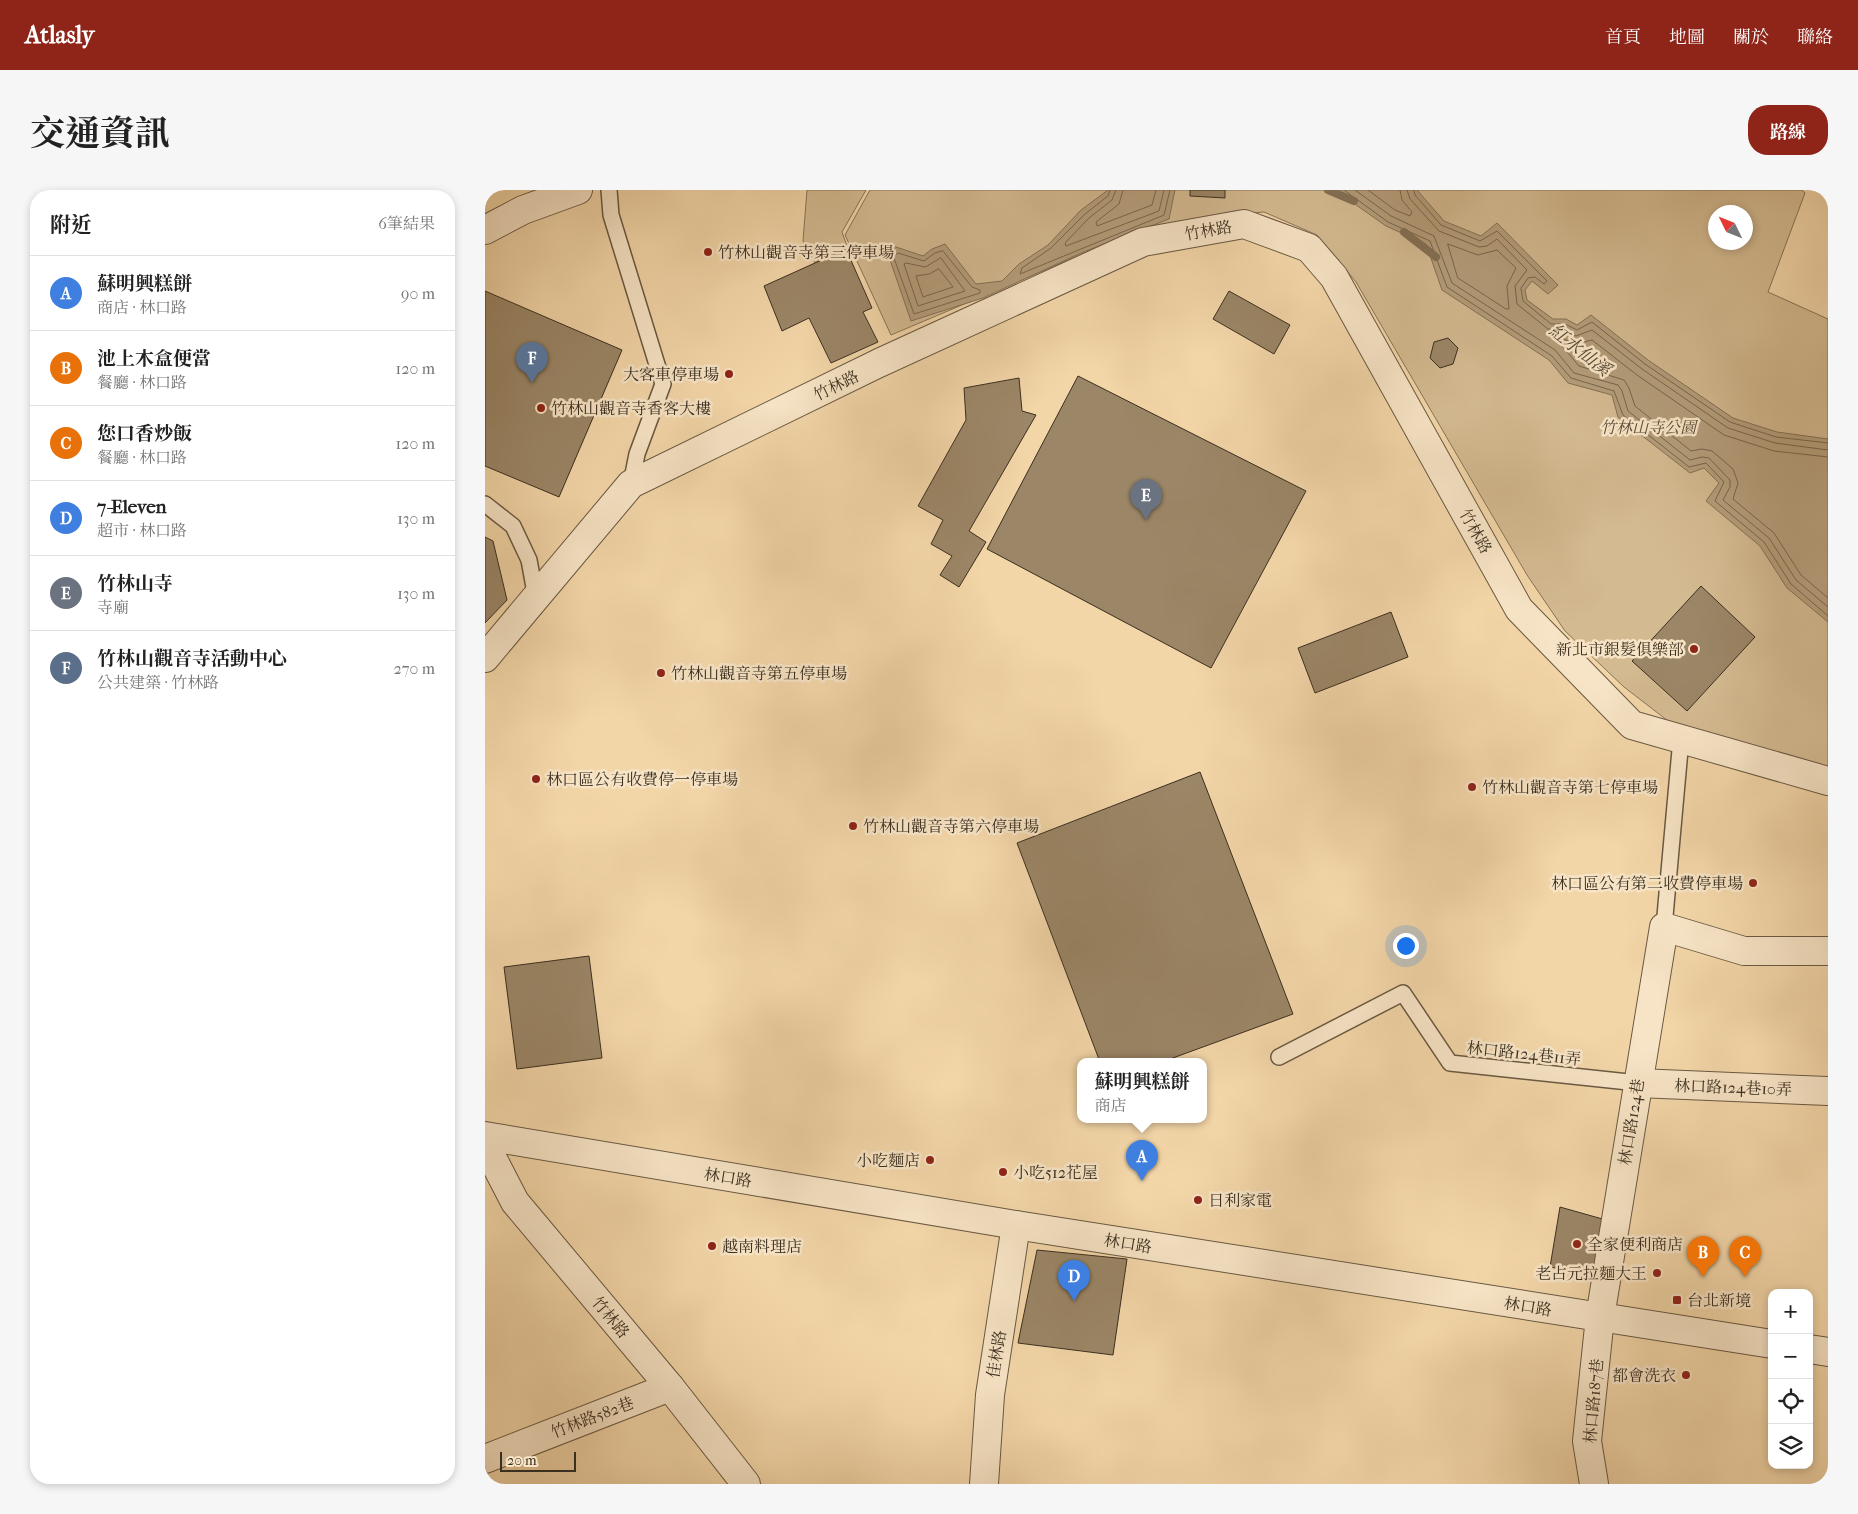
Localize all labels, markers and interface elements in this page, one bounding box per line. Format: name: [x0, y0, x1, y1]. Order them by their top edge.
text: Atlasly: [25, 21, 94, 49]
text: 首頁: [1605, 27, 1641, 48]
text: 地圖: [1669, 27, 1705, 48]
text: 關於: [1733, 27, 1769, 48]
text: 聯絡: [1797, 27, 1833, 48]
button: 路線: [1748, 105, 1828, 155]
text: 交通資訊: [30, 113, 170, 154]
north arrow: [1708, 205, 1753, 250]
text: 附近: [50, 213, 92, 237]
text: 6筆結果: [378, 214, 435, 233]
street label: 竹林路: [1183, 217, 1233, 244]
place label: 竹林山觀音寺第三停車場: [718, 243, 894, 262]
marker: 竹林山觀音寺第三停車場: [702, 246, 714, 258]
text: 蘇明興糕餅: [97, 273, 192, 295]
text: A: [61, 284, 71, 303]
text: 90 m: [401, 284, 435, 303]
text: 商店 · 林口路: [97, 298, 187, 317]
water label: 紅水仙溪: [1545, 320, 1616, 382]
pin: F: [516, 342, 548, 383]
text: 池上木盒便當: [97, 348, 211, 370]
text: B: [61, 359, 71, 378]
text: 120 m: [396, 359, 435, 378]
place label: 大客車停車場: [623, 365, 719, 384]
street label: 竹林路: [810, 366, 862, 405]
marker: 大客車停車場: [723, 368, 735, 380]
text: 餐廳 · 林口路: [97, 373, 187, 392]
place label: 竹林山觀音寺香客大樓: [551, 399, 711, 418]
marker: 竹林山觀音寺香客大樓: [535, 402, 547, 414]
park label: 竹林山寺公園: [1600, 418, 1699, 437]
text: 您口香炒飯: [97, 423, 192, 445]
text: C: [61, 434, 71, 453]
text: 120 m: [396, 434, 435, 453]
text: 餐廳 · 林口路: [97, 448, 187, 467]
pin: E: [1130, 479, 1162, 520]
text: 7-Eleven: [97, 496, 167, 518]
street label: 竹林路: [1456, 506, 1496, 557]
text: D: [60, 509, 72, 528]
text: 130 m: [397, 509, 435, 528]
text: 超市 · 林口路: [97, 521, 187, 540]
text: 竹林山寺: [97, 573, 173, 595]
text: E: [61, 584, 71, 603]
text: 130 m: [397, 584, 435, 603]
text: 寺廟: [97, 598, 129, 617]
place label: 新北市銀髮俱樂部: [1556, 640, 1684, 659]
marker: 新北市銀髮俱樂部: [1688, 643, 1700, 655]
text: 竹林山觀音寺活動中心: [97, 648, 287, 670]
text: F: [62, 659, 70, 678]
text: 270 m: [394, 659, 435, 678]
place label: 竹林山觀音寺第五停車場: [671, 664, 847, 683]
marker: 竹林山觀音寺第五停車場: [655, 667, 667, 679]
text: 公共建築 · 竹林路: [97, 673, 219, 692]
place label: 林口區公有收費停一停車場: [546, 770, 738, 789]
marker: 林口區公有收費停一停車場: [530, 773, 542, 785]
place label: 竹林山觀音寺第七停車場: [1482, 778, 1658, 797]
marker: 竹林山觀音寺第七停車場: [1466, 781, 1478, 793]
place label: 竹林山觀音寺第六停車場: [863, 817, 1039, 836]
marker: 竹林山觀音寺第六停車場: [847, 820, 859, 832]
place label: 林口區公有第二收費停車場: [1551, 874, 1743, 893]
marker: 林口區公有第二收費停車場: [1747, 877, 1759, 889]
your location: [1393, 933, 1419, 959]
street label: 林口路124巷11弄: [1466, 1038, 1582, 1069]
popup: [1077, 1058, 1207, 1123]
text: 蘇明興糕餅: [1094, 1071, 1190, 1093]
street label: 林口路124巷10弄: [1674, 1076, 1792, 1099]
street label: 林口路124巷: [1615, 1077, 1648, 1167]
text: 商店: [1094, 1096, 1127, 1115]
pin: A: [1126, 1140, 1158, 1181]
place label: 小吃麵店: [856, 1151, 920, 1170]
marker: 小吃麵店: [924, 1154, 936, 1166]
place label: 小吃512花屋: [1013, 1163, 1098, 1182]
street label: 林口路: [703, 1164, 753, 1191]
marker: 小吃512花屋: [997, 1166, 1009, 1178]
place label: 日利家電: [1208, 1191, 1272, 1210]
marker: 日利家電: [1192, 1194, 1204, 1206]
street label: 林口路: [1103, 1230, 1153, 1257]
place label: 全家便利商店: [1587, 1235, 1683, 1254]
pin: B: [1687, 1236, 1719, 1277]
pin: C: [1729, 1236, 1761, 1277]
place label: 越南料理店: [722, 1237, 802, 1256]
marker: 全家便利商店: [1571, 1238, 1583, 1250]
marker: 越南料理店: [706, 1240, 718, 1252]
pin: D: [1058, 1260, 1090, 1301]
place label: 老占元拉麵大王: [1535, 1264, 1647, 1283]
marker: 老占元拉麵大王: [1651, 1267, 1663, 1279]
map controls: [1768, 1289, 1813, 1469]
button: +: [1768, 1289, 1813, 1334]
place label: 台北新境: [1687, 1291, 1751, 1310]
street label: 竹林路: [588, 1293, 633, 1342]
street label: 林口路: [1503, 1293, 1553, 1320]
marker: 台北新境: [1671, 1294, 1683, 1306]
street label: 佳林路: [983, 1329, 1010, 1379]
button: −: [1768, 1334, 1813, 1379]
street label: 林口路187巷: [1580, 1358, 1607, 1444]
place label: 都會洗衣: [1612, 1366, 1676, 1385]
marker: 都會洗衣: [1680, 1369, 1692, 1381]
button: locate: [1768, 1379, 1813, 1424]
street label: 竹林路582巷: [548, 1393, 636, 1442]
button: layers: [1768, 1424, 1813, 1469]
scale bar: [500, 1449, 576, 1472]
text: 20 m: [507, 1452, 537, 1469]

